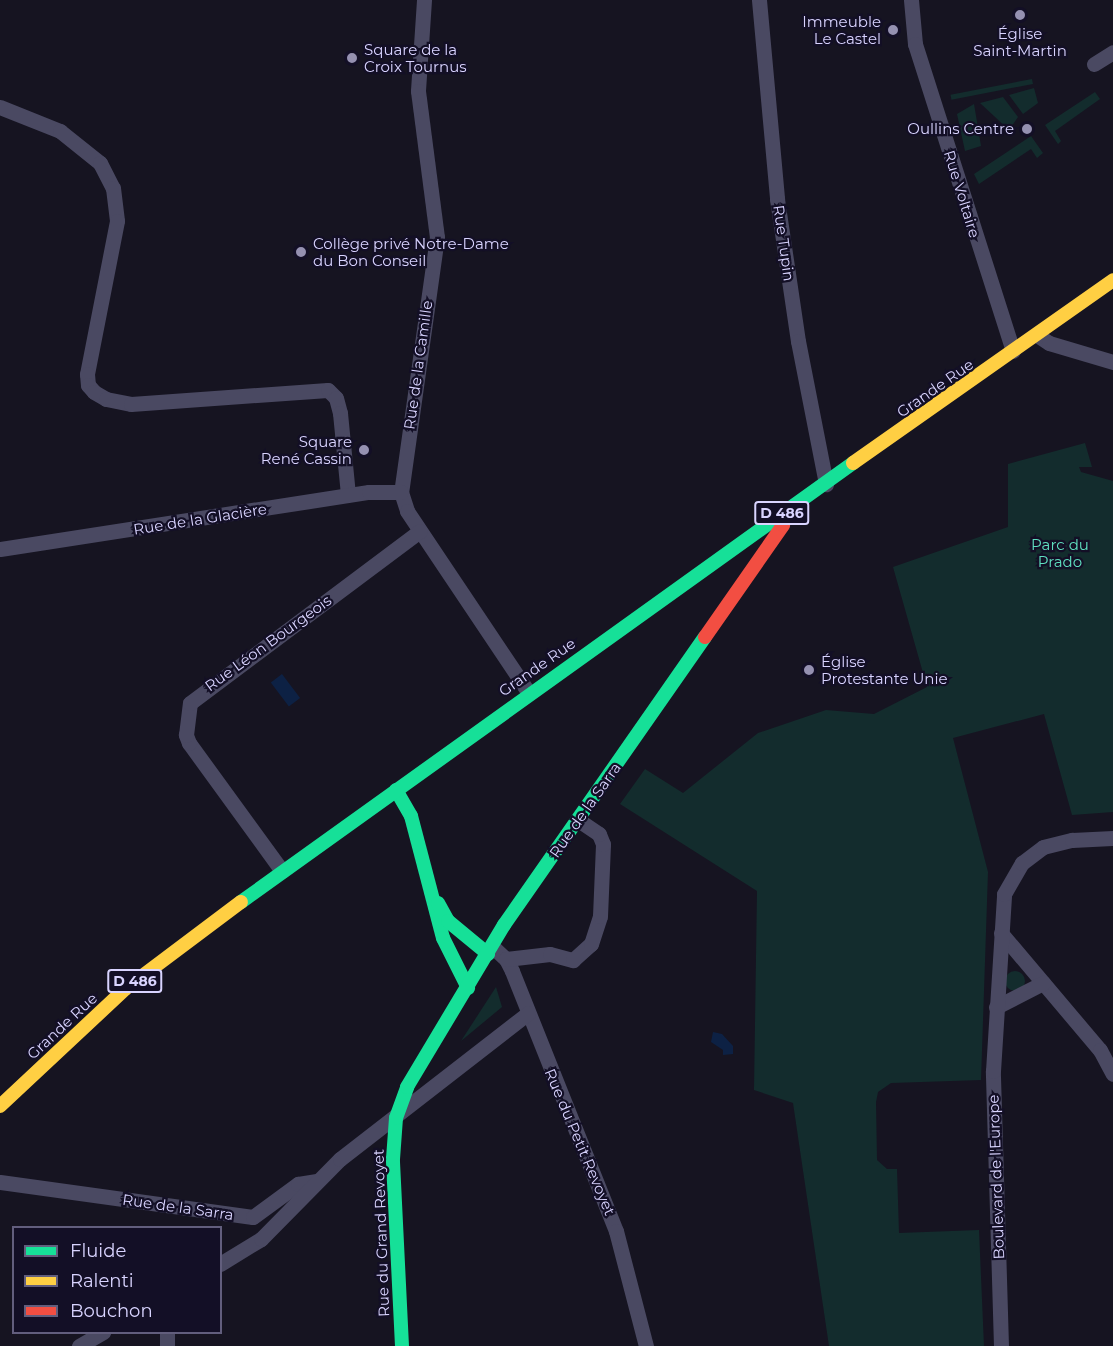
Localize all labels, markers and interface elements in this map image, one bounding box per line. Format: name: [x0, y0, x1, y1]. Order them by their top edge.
marker: Église Saint-Martin: [1013, 8, 1027, 22]
place label: Immeuble Le Castel: [802, 12, 881, 47]
marker: Immeuble Le Castel: [886, 23, 900, 37]
place label: Église Saint-Martin: [973, 24, 1067, 59]
place label: Square de la Croix Tournus: [364, 40, 467, 75]
marker: Square de la Croix Tournus: [345, 51, 359, 65]
place label: Oullins Centre: [907, 120, 1014, 138]
marker: Oullins Centre: [1018, 120, 1036, 138]
street label: Rue Voltaire: [940, 148, 984, 240]
street label: Rue Tupin: [770, 204, 798, 282]
place label: Collège privé Notre-Dame du Bon Conseil: [313, 234, 509, 269]
marker: Collège privé Notre-Dame du Bon Conseil: [294, 245, 308, 259]
street label: Rue de la Camille: [400, 299, 436, 431]
street label: Grande Rue: [893, 355, 977, 421]
place label: Square René Cassin: [261, 432, 352, 467]
marker: Square René Cassin: [357, 443, 371, 457]
street label: Rue de la Glacière: [132, 500, 268, 538]
road number: D 486: [754, 502, 810, 524]
park label: Parc du Prado: [1031, 535, 1089, 570]
street label: Rue Léon Bourgeois: [201, 591, 335, 695]
street label: Grande Rue: [495, 634, 579, 700]
place label: Église Protestante Unie: [821, 652, 948, 687]
marker: Église Protestante Unie: [802, 663, 816, 677]
street label: Rue de la Sarra: [545, 759, 625, 861]
road number: D 486: [106, 970, 164, 992]
street label: Grande Rue: [23, 989, 101, 1063]
street label: Rue du Petit Revoyet: [541, 1066, 619, 1218]
street label: Boulevard de l'Europe: [984, 1094, 1008, 1260]
street label: Rue du Grand Revoyet: [369, 1149, 393, 1317]
street label: Rue de la Sarra: [121, 1190, 235, 1224]
legend: [12, 1226, 222, 1334]
text: Fluide: [70, 1240, 126, 1262]
text: Ralenti: [70, 1270, 134, 1292]
text: Bouchon: [70, 1300, 153, 1322]

